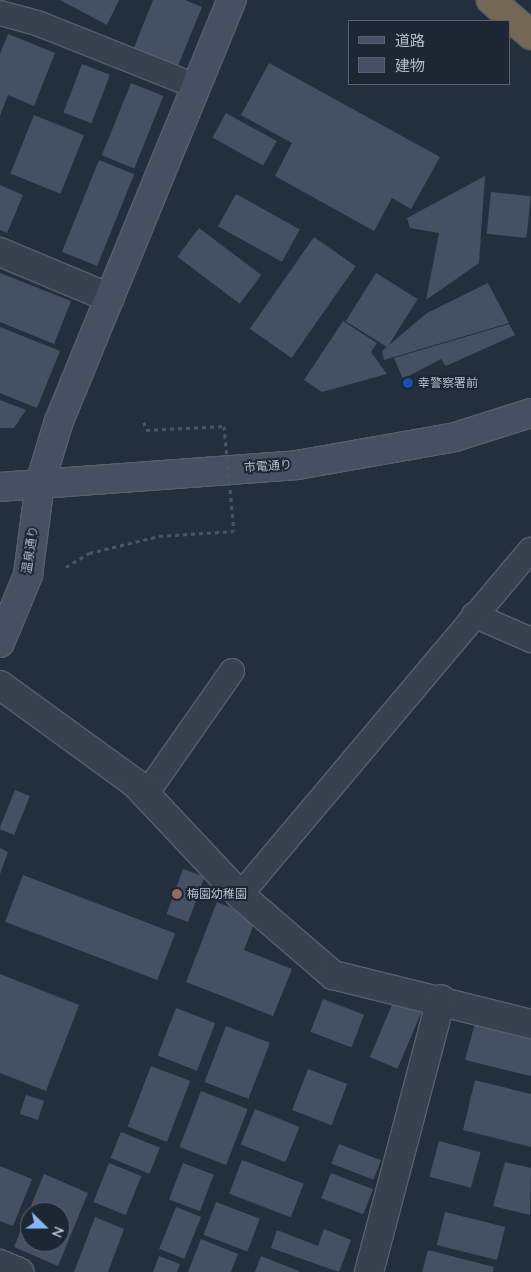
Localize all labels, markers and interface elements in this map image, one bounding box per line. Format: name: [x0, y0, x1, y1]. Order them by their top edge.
legend: [348, 20, 511, 85]
text: 道路: [395, 31, 425, 50]
text: 建物: [395, 56, 425, 75]
place label: 幸警察署前: [418, 376, 478, 390]
marker: 幸警察署前: [402, 377, 414, 389]
street label: 市電通り: [244, 457, 292, 475]
street label: 温泉通り: [19, 525, 41, 575]
place label: 梅園幼稚園: [187, 887, 247, 901]
marker: 梅園幼稚園: [171, 888, 183, 900]
north arrow: [20, 1202, 70, 1252]
text: N: [48, 1224, 68, 1240]

